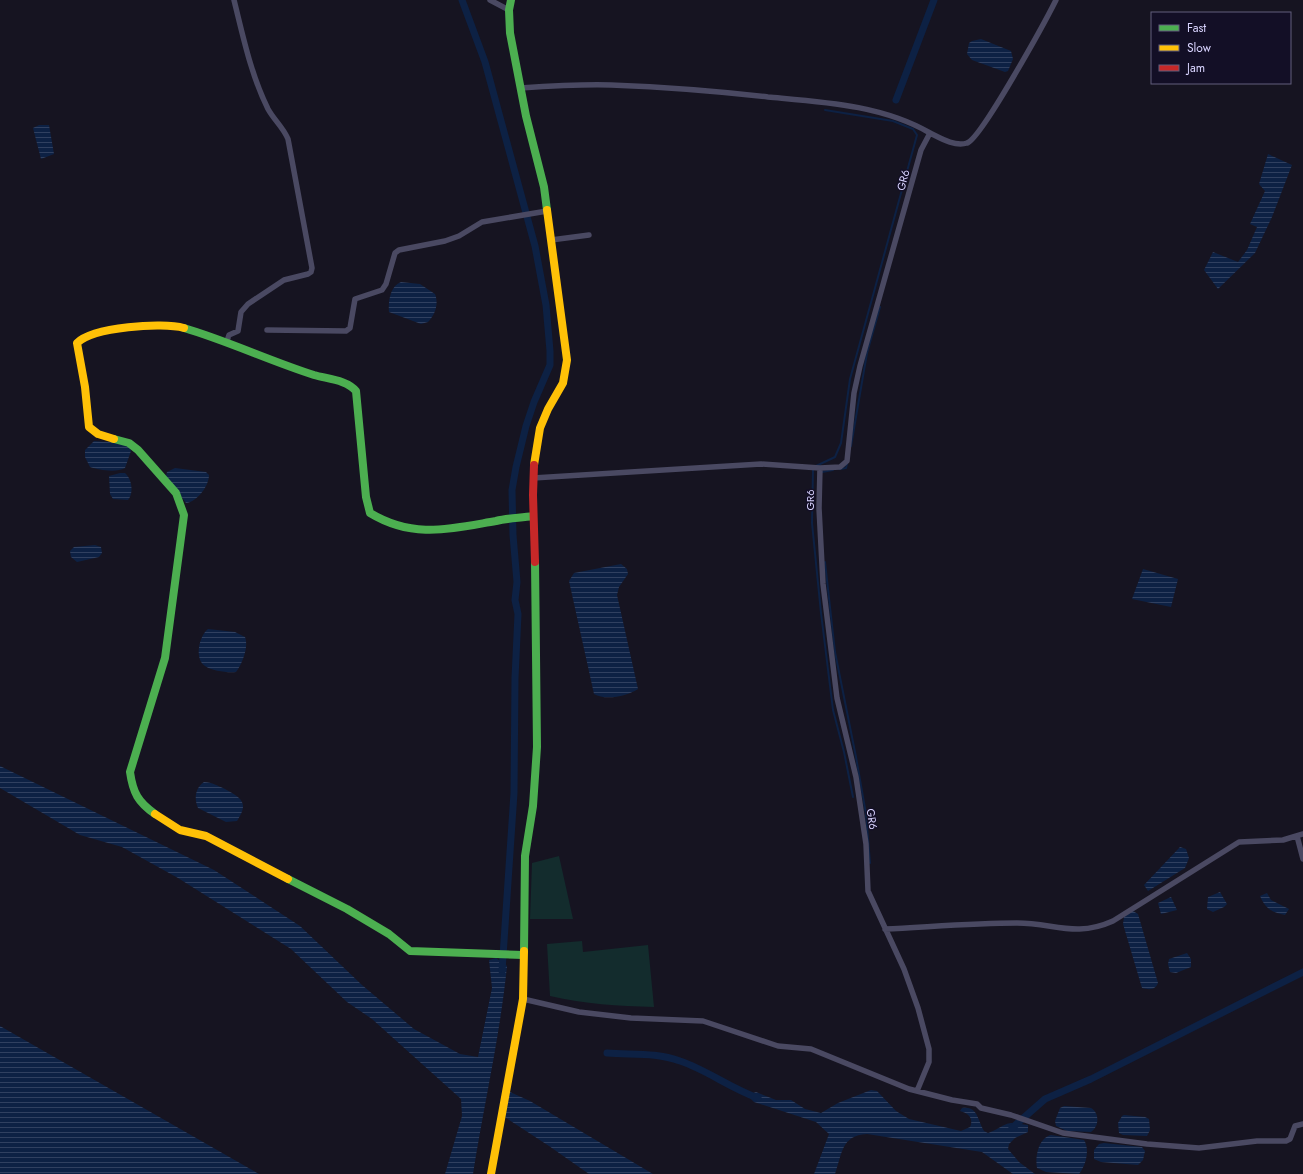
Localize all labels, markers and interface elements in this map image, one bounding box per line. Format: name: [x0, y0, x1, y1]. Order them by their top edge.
legend: [1151, 12, 1291, 84]
text: Fast: [1187, 19, 1206, 37]
text: Slow: [1187, 39, 1212, 57]
text: Jam: [1185, 59, 1205, 77]
street label: GR6: [893, 168, 913, 192]
street label: GR6: [802, 489, 818, 511]
street label: GR6: [862, 807, 882, 831]

